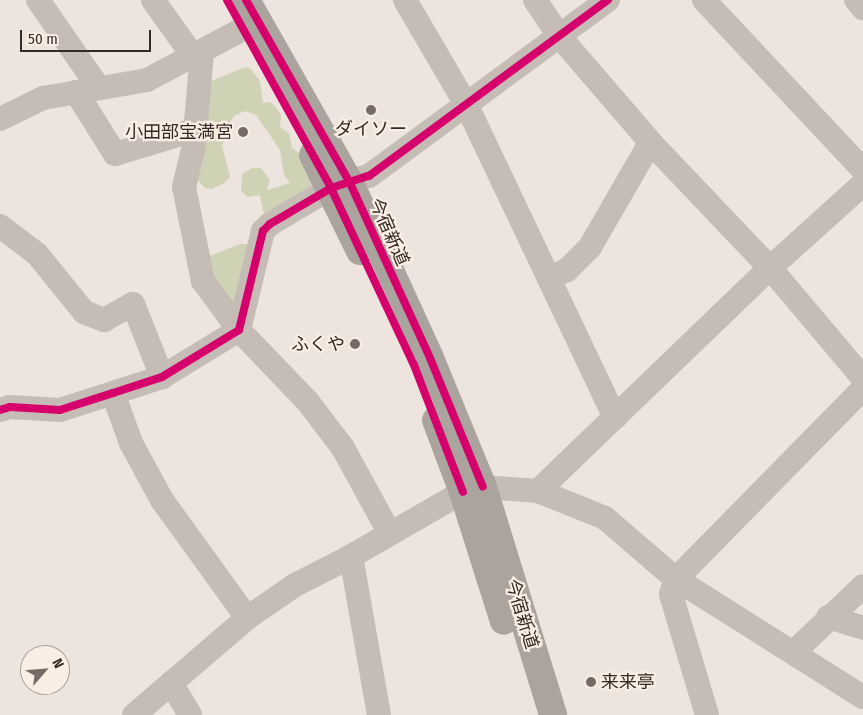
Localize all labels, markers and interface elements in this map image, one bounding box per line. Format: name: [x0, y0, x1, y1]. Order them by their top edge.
scale bar: [22, 20, 154, 52]
text: 50 m: [28, 30, 58, 48]
marker: ダイソー: [365, 104, 377, 116]
place label: ダイソー: [335, 118, 407, 140]
place label: 小田部宝満宮: [125, 121, 233, 143]
marker: 小田部宝満宮: [237, 126, 249, 138]
street label: 今宿新道: [364, 195, 414, 269]
place label: ふくや: [291, 333, 345, 355]
marker: ふくや: [349, 338, 361, 350]
street label: 今宿新道: [501, 576, 543, 652]
north arrow: [20, 645, 70, 695]
text: N: [48, 656, 67, 671]
place label: 来来亭: [601, 671, 655, 693]
marker: 来来亭: [585, 676, 597, 688]

